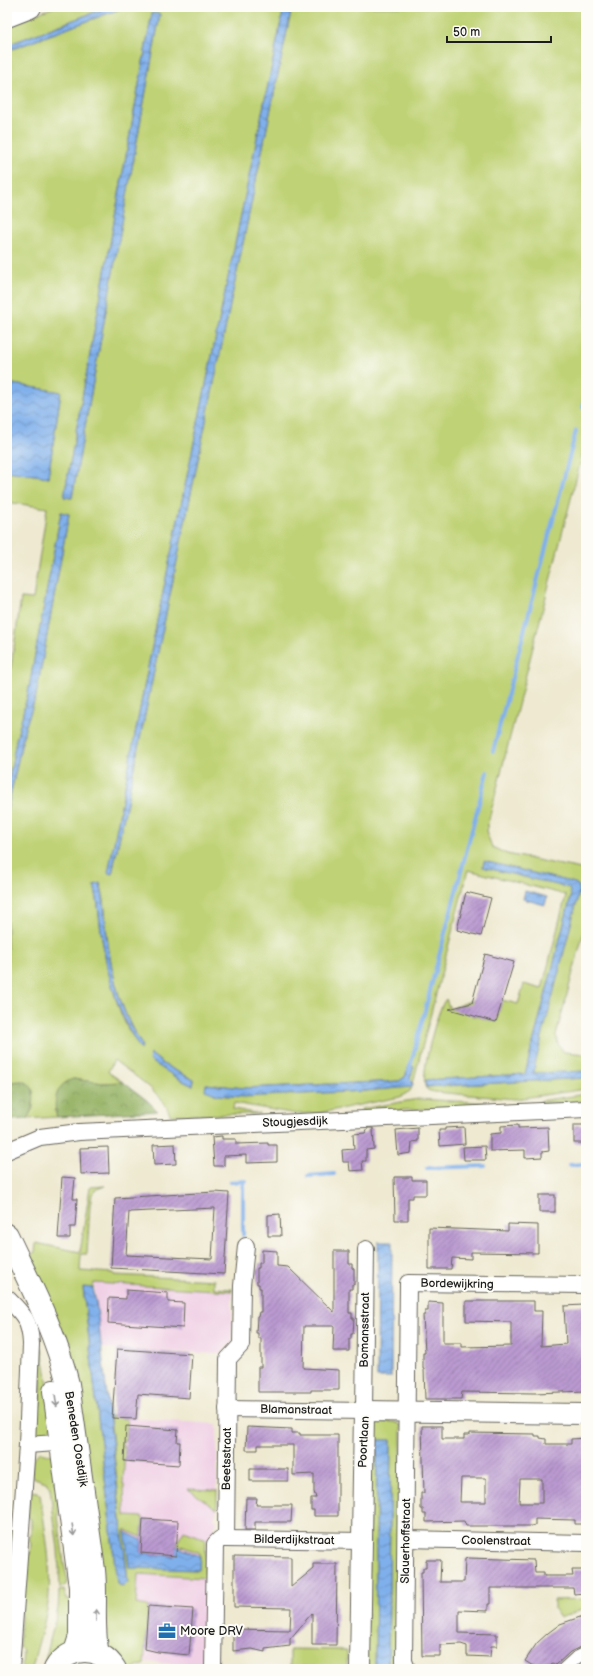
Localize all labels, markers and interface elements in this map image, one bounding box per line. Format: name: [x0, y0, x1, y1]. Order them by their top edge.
scale bar: [447, 18, 551, 44]
text: 50 m: [453, 25, 480, 40]
street label: Stougjesdijk: [262, 1113, 328, 1131]
street label: Bordewijkring: [420, 1276, 494, 1292]
street label: Bomansstraat: [357, 1292, 373, 1368]
street label: Beneden Oostdijk: [61, 1390, 91, 1488]
one-way arrow: [52, 1394, 60, 1407]
street label: Blamanstraat: [260, 1402, 332, 1418]
street label: Poortlaan: [355, 1416, 373, 1468]
street label: Beetsstraat: [219, 1427, 235, 1491]
street label: Slauerhoffstraat: [398, 1498, 414, 1584]
one-way arrow: [69, 1523, 77, 1536]
street label: Bilderdijkstraat: [253, 1532, 335, 1548]
street label: Coolenstraat: [461, 1533, 531, 1549]
one-way arrow: [92, 1609, 100, 1622]
office icon: Moore DRV: [157, 1621, 177, 1641]
place label: Moore DRV: [180, 1624, 244, 1639]

